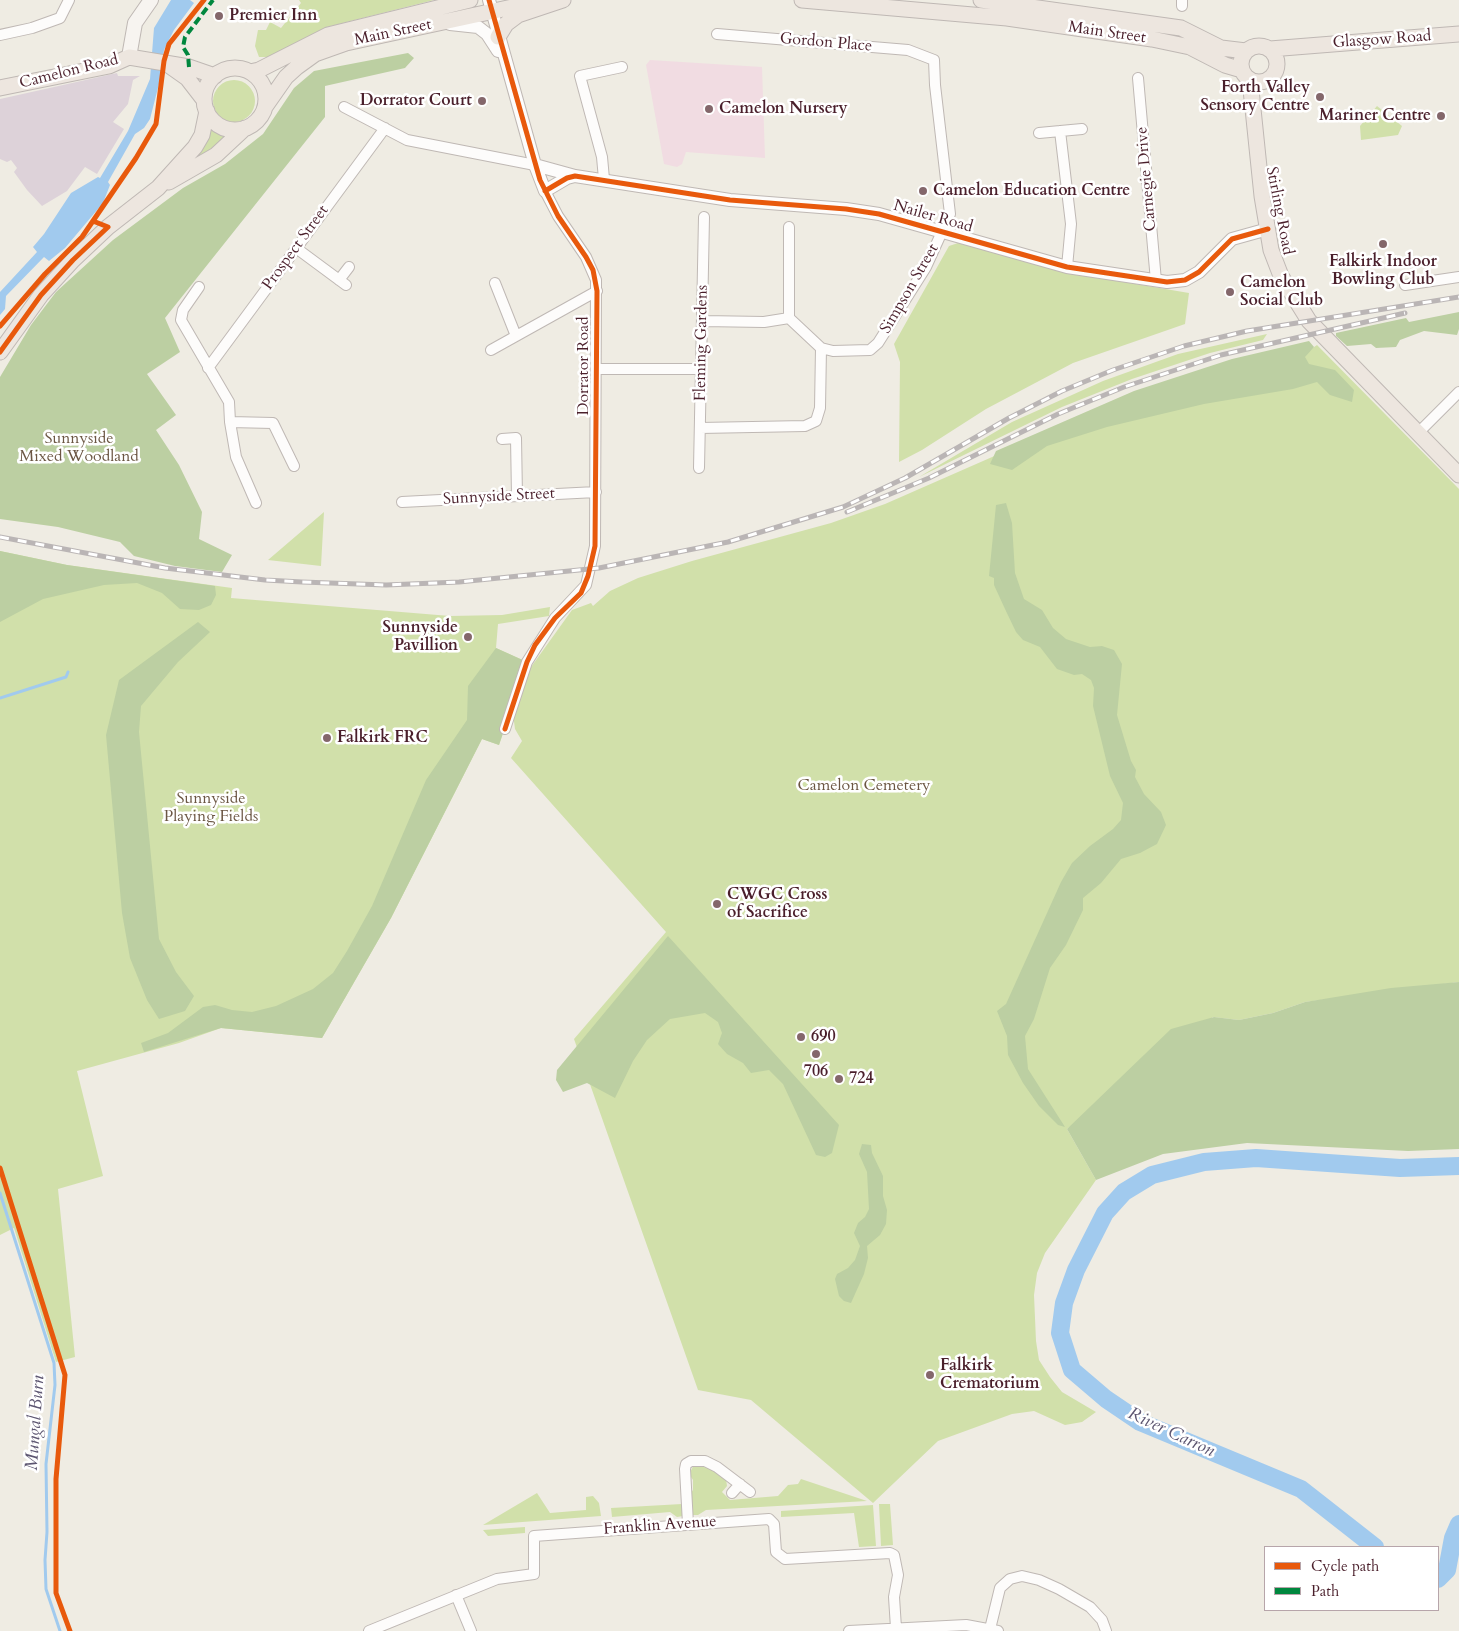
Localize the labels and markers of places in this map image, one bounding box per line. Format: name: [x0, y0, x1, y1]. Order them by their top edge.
place label: Premier Inn: [229, 6, 318, 26]
marker: Premier Inn: [213, 10, 225, 22]
place label: Forth Valley Sensory Centre: [1200, 78, 1310, 116]
place label: Dorrator Court: [360, 91, 472, 111]
marker: Forth Valley Sensory Centre: [1314, 91, 1326, 103]
marker: Dorrator Court: [476, 95, 488, 107]
place label: Camelon Nursery: [719, 99, 848, 119]
marker: Camelon Nursery: [703, 103, 715, 115]
place label: Mariner Centre: [1319, 106, 1431, 126]
marker: Mariner Centre: [1435, 110, 1447, 122]
place label: Camelon Education Centre: [933, 181, 1130, 201]
marker: Camelon Education Centre: [917, 185, 929, 197]
marker: Falkirk Indoor Bowling Club: [1377, 238, 1389, 250]
place label: Falkirk Indoor Bowling Club: [1329, 252, 1437, 290]
place label: Camelon Social Club: [1240, 273, 1323, 311]
marker: Camelon Social Club: [1224, 286, 1236, 298]
place label: Sunnyside Pavillion: [382, 618, 458, 656]
marker: Sunnyside Pavillion: [462, 631, 474, 643]
place label: Falkirk FRC: [337, 728, 428, 748]
marker: Falkirk FRC: [321, 732, 333, 744]
place label: CWGC Cross of Sacrifice: [727, 885, 827, 923]
marker: CWGC Cross of Sacrifice: [711, 898, 723, 910]
place label: 690: [811, 1027, 836, 1047]
marker: 690: [795, 1031, 807, 1043]
marker: 706: [810, 1048, 822, 1060]
place label: 706: [804, 1062, 828, 1082]
place label: 724: [849, 1069, 874, 1089]
marker: 724: [833, 1073, 845, 1085]
place label: Falkirk Crematorium: [940, 1356, 1039, 1394]
marker: Falkirk Crematorium: [924, 1369, 936, 1381]

